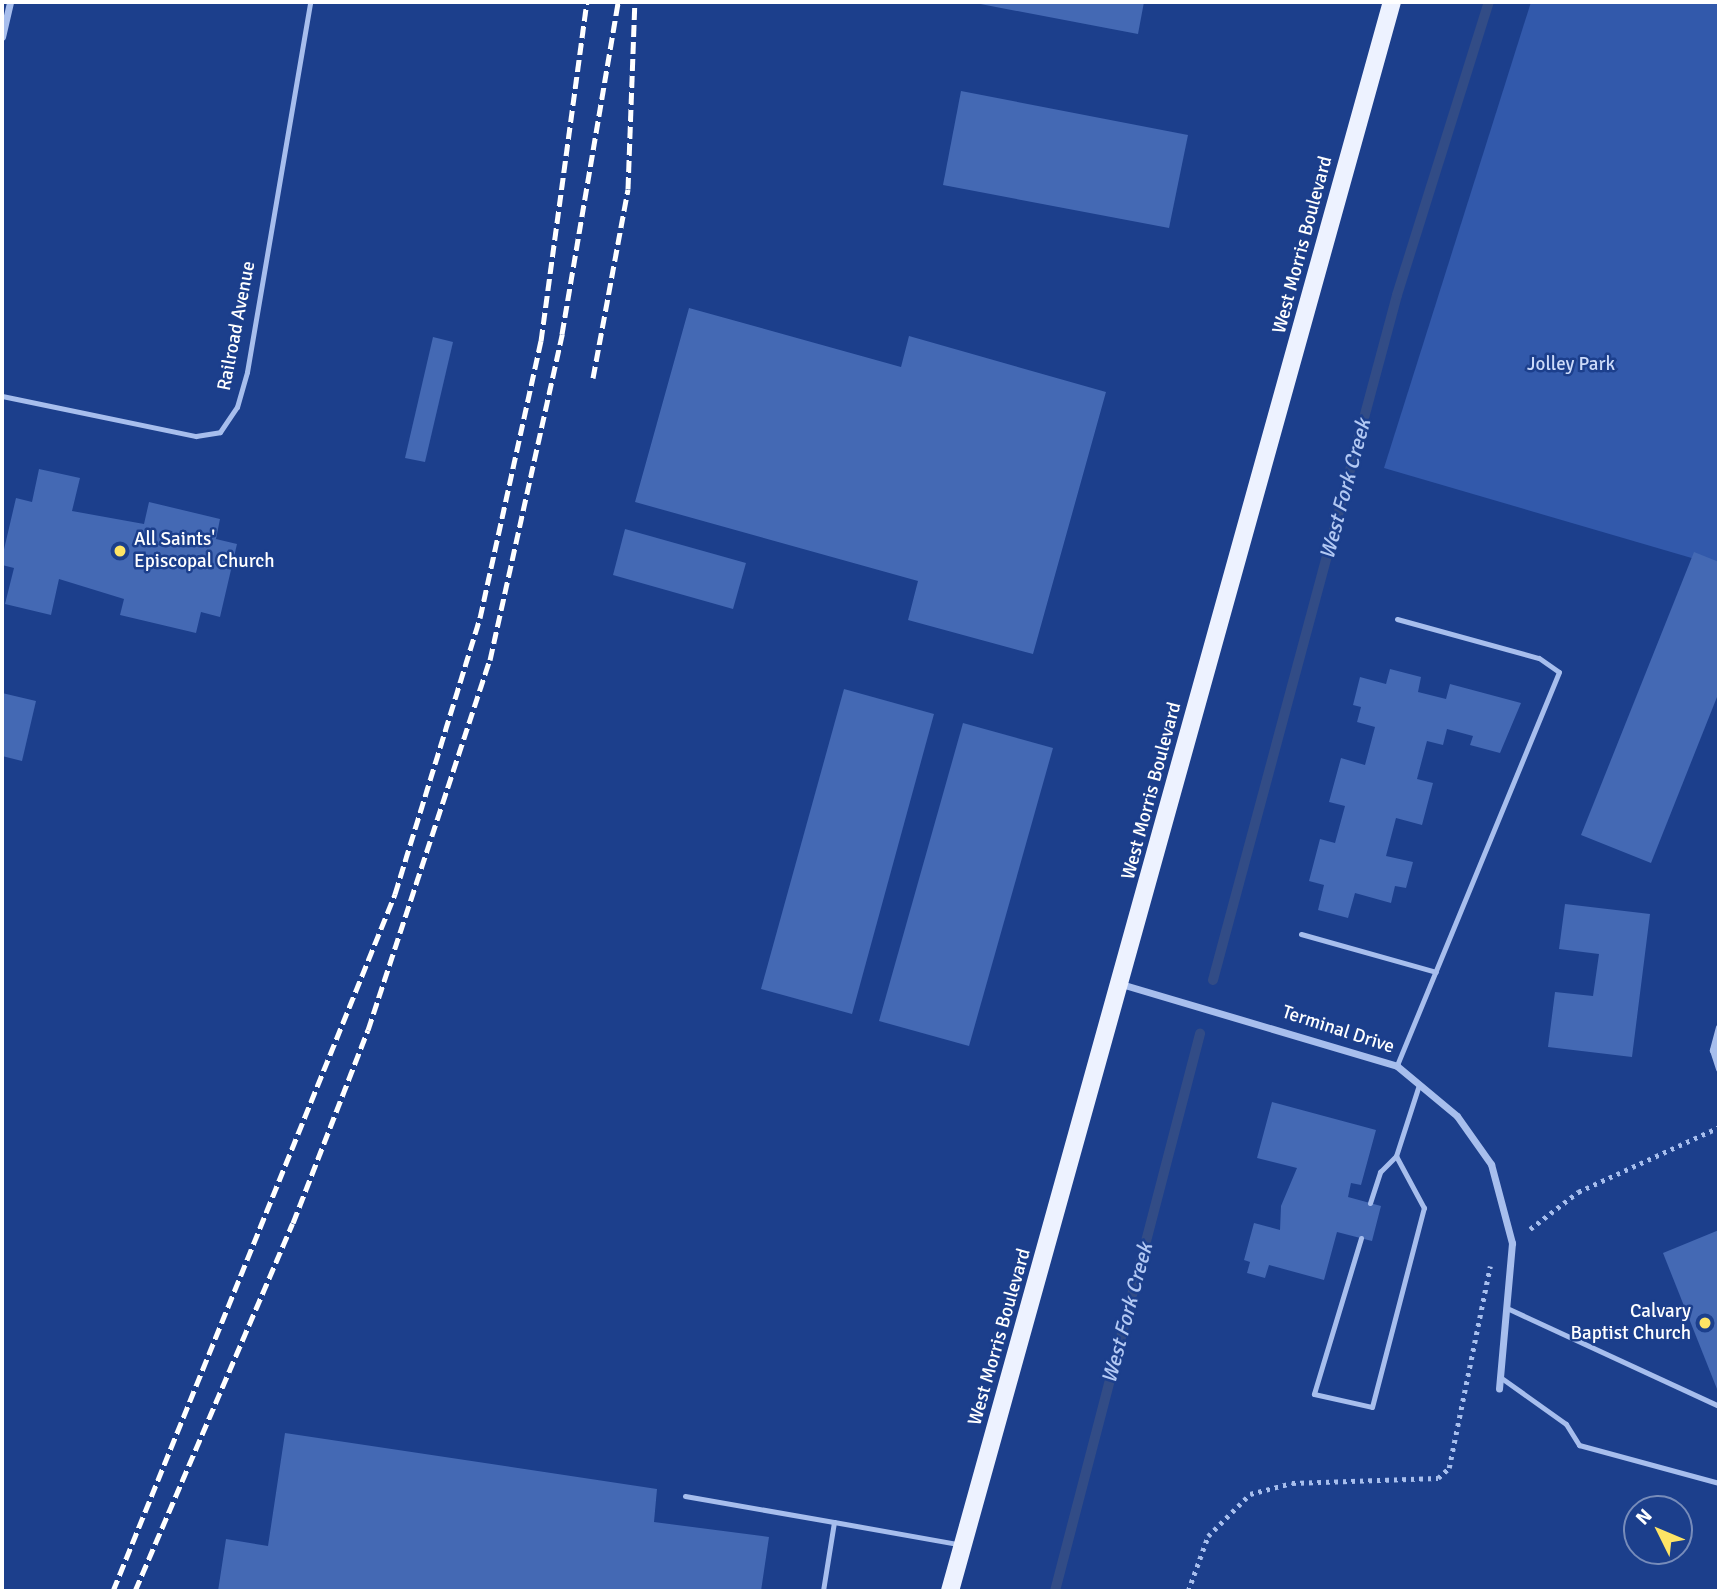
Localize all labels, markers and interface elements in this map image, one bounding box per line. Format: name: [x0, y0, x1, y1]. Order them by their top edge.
street label: West Morris Boulevard: [1268, 154, 1338, 336]
street label: Railroad Avenue: [213, 259, 261, 393]
park label: Jolley Park: [1527, 354, 1615, 376]
water label: West Fork Creek: [1314, 416, 1376, 562]
place label: All Saints' Episcopal Church: [134, 529, 275, 573]
marker: All Saints' Episcopal Church: [112, 543, 128, 559]
street label: West Morris Boulevard: [1117, 700, 1187, 882]
street label: Terminal Drive: [1279, 1001, 1397, 1059]
water label: West Fork Creek: [1096, 1240, 1158, 1386]
street label: West Morris Boulevard: [964, 1246, 1036, 1428]
place label: Calvary Baptist Church: [1571, 1301, 1691, 1345]
marker: Calvary Baptist Church: [1697, 1315, 1713, 1331]
north arrow: [1623, 1495, 1693, 1565]
text: N: [1631, 1504, 1657, 1530]

